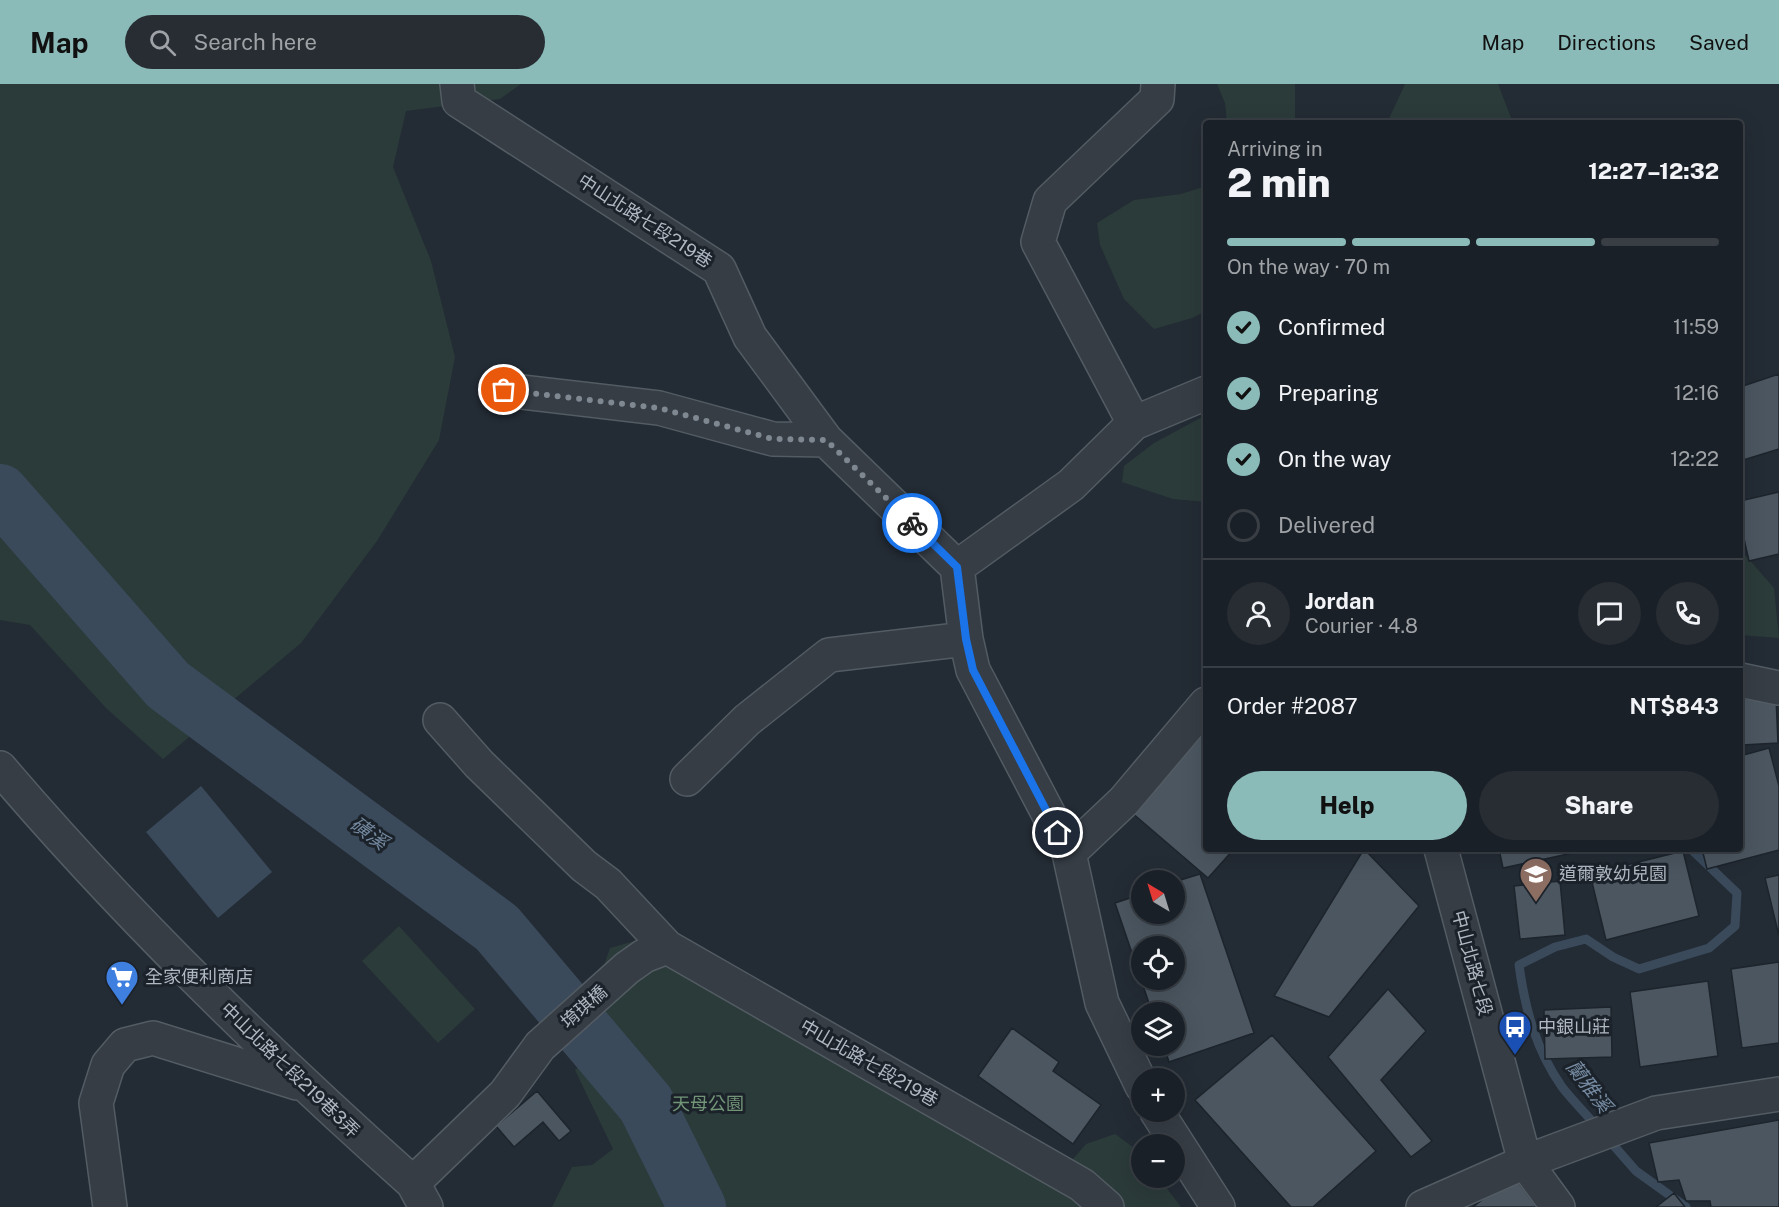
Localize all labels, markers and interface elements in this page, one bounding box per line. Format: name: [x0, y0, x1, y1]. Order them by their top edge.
search box: [125, 15, 545, 69]
text: Map: [30, 26, 89, 59]
icon: search: [146, 26, 179, 59]
text: Search here: [194, 29, 317, 55]
text: Map: [1482, 30, 1524, 55]
text: Directions: [1557, 30, 1656, 55]
text: Saved: [1689, 30, 1749, 55]
text: Arriving in: [1227, 137, 1322, 161]
text: 12:27–12:32: [1588, 158, 1719, 184]
text: 2 min: [1227, 160, 1331, 206]
street label: 中山北路七段219巷: [574, 169, 716, 272]
text: On the way · 70 m: [1227, 255, 1390, 279]
icon: check: [1227, 311, 1260, 344]
text: Confirmed: [1278, 314, 1385, 340]
text: 11:59: [1673, 315, 1719, 339]
pin: [478, 364, 529, 415]
icon: bag: [487, 373, 520, 406]
icon: check: [1227, 377, 1260, 410]
text: Preparing: [1278, 380, 1379, 406]
text: 12:16: [1674, 381, 1719, 405]
icon: check: [1227, 443, 1260, 476]
text: On the way: [1278, 446, 1391, 472]
text: 12:22: [1670, 447, 1719, 471]
courier: [882, 493, 942, 553]
icon: bike: [896, 507, 929, 540]
text: Delivered: [1278, 512, 1375, 538]
button: person: [1227, 582, 1290, 645]
button: chat: [1578, 582, 1641, 645]
button: phone: [1656, 582, 1719, 645]
text: Jordan: [1305, 588, 1374, 614]
text: Courier · 4.8: [1305, 614, 1418, 638]
text: Order #2087: [1227, 693, 1358, 719]
text: NT$843: [1630, 693, 1719, 719]
button: Help: [1227, 771, 1467, 840]
button: Share: [1479, 771, 1719, 840]
pin: [1032, 807, 1083, 858]
water label: 磺溪: [346, 812, 395, 856]
icon: home: [1041, 816, 1074, 849]
school or university icon: 道爾敦幼兒園: [1518, 856, 1554, 903]
place label: 道爾敦幼兒園: [1559, 863, 1667, 884]
north arrow: [1131, 870, 1185, 924]
map controls: [1131, 870, 1185, 1188]
street label: 中山北路七段: [1448, 908, 1497, 1018]
button: locate: [1131, 936, 1185, 990]
supermarket icon: 全家便利商店: [104, 959, 140, 1006]
place label: 全家便利商店: [145, 966, 253, 987]
street label: 堉琪橋: [556, 981, 611, 1032]
street label: 中山北路七段219巷3弄: [217, 998, 364, 1141]
button: layers: [1131, 1002, 1185, 1056]
bus stop icon: 中銀山莊: [1497, 1009, 1533, 1056]
street label: 中山北路七段219巷: [797, 1015, 942, 1110]
place label: 中銀山莊: [1538, 1016, 1610, 1037]
water label: 蘭雅溪: [1561, 1055, 1618, 1120]
button: +: [1131, 1068, 1185, 1122]
park label: 天母公園: [672, 1093, 744, 1114]
button: −: [1131, 1134, 1185, 1188]

